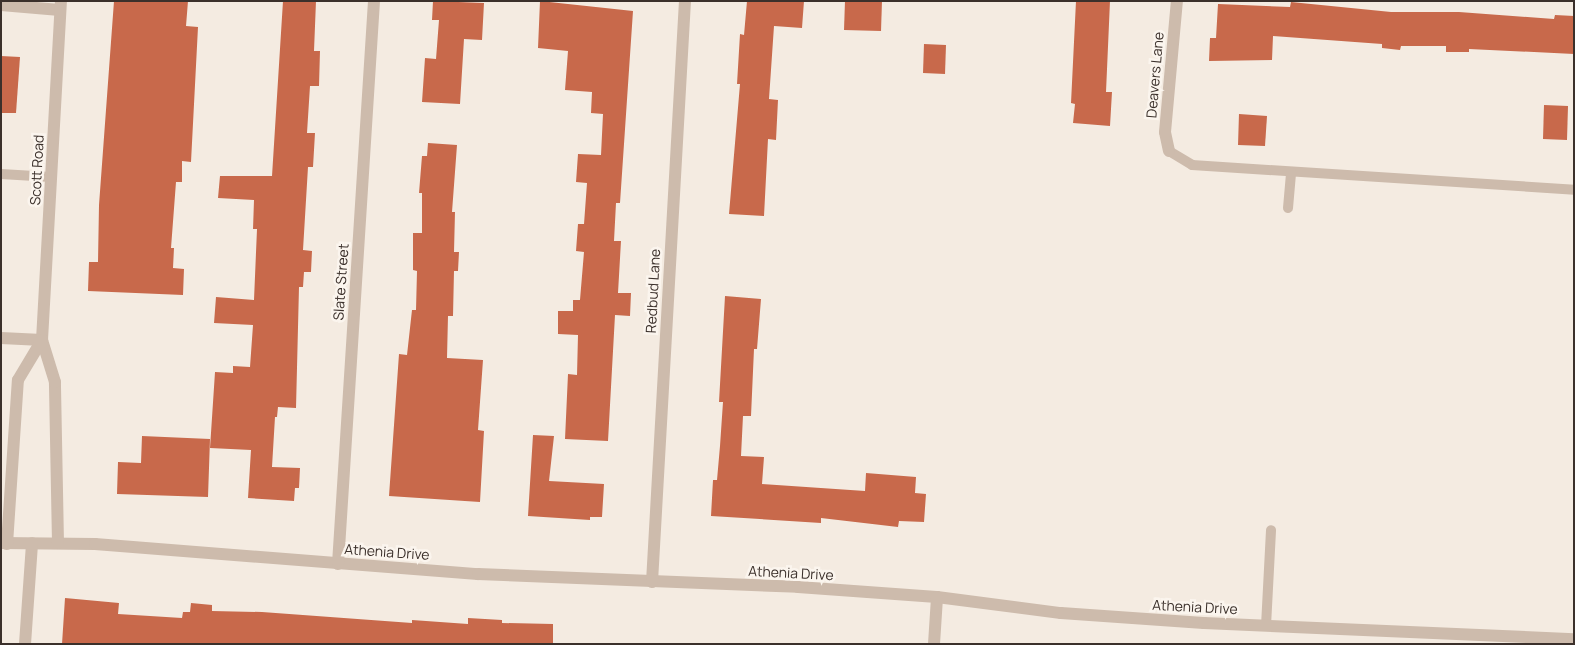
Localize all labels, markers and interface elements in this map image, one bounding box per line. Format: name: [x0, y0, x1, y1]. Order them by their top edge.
street label: Deavers Lane: [1143, 31, 1167, 119]
street label: Scott Road: [27, 134, 47, 206]
street label: Slate Street: [330, 243, 352, 321]
street label: Redbud Lane: [642, 248, 664, 334]
street label: Athenia Drive: [344, 541, 430, 563]
street label: Athenia Drive: [748, 562, 834, 584]
street label: Athenia Drive: [1152, 596, 1238, 618]

